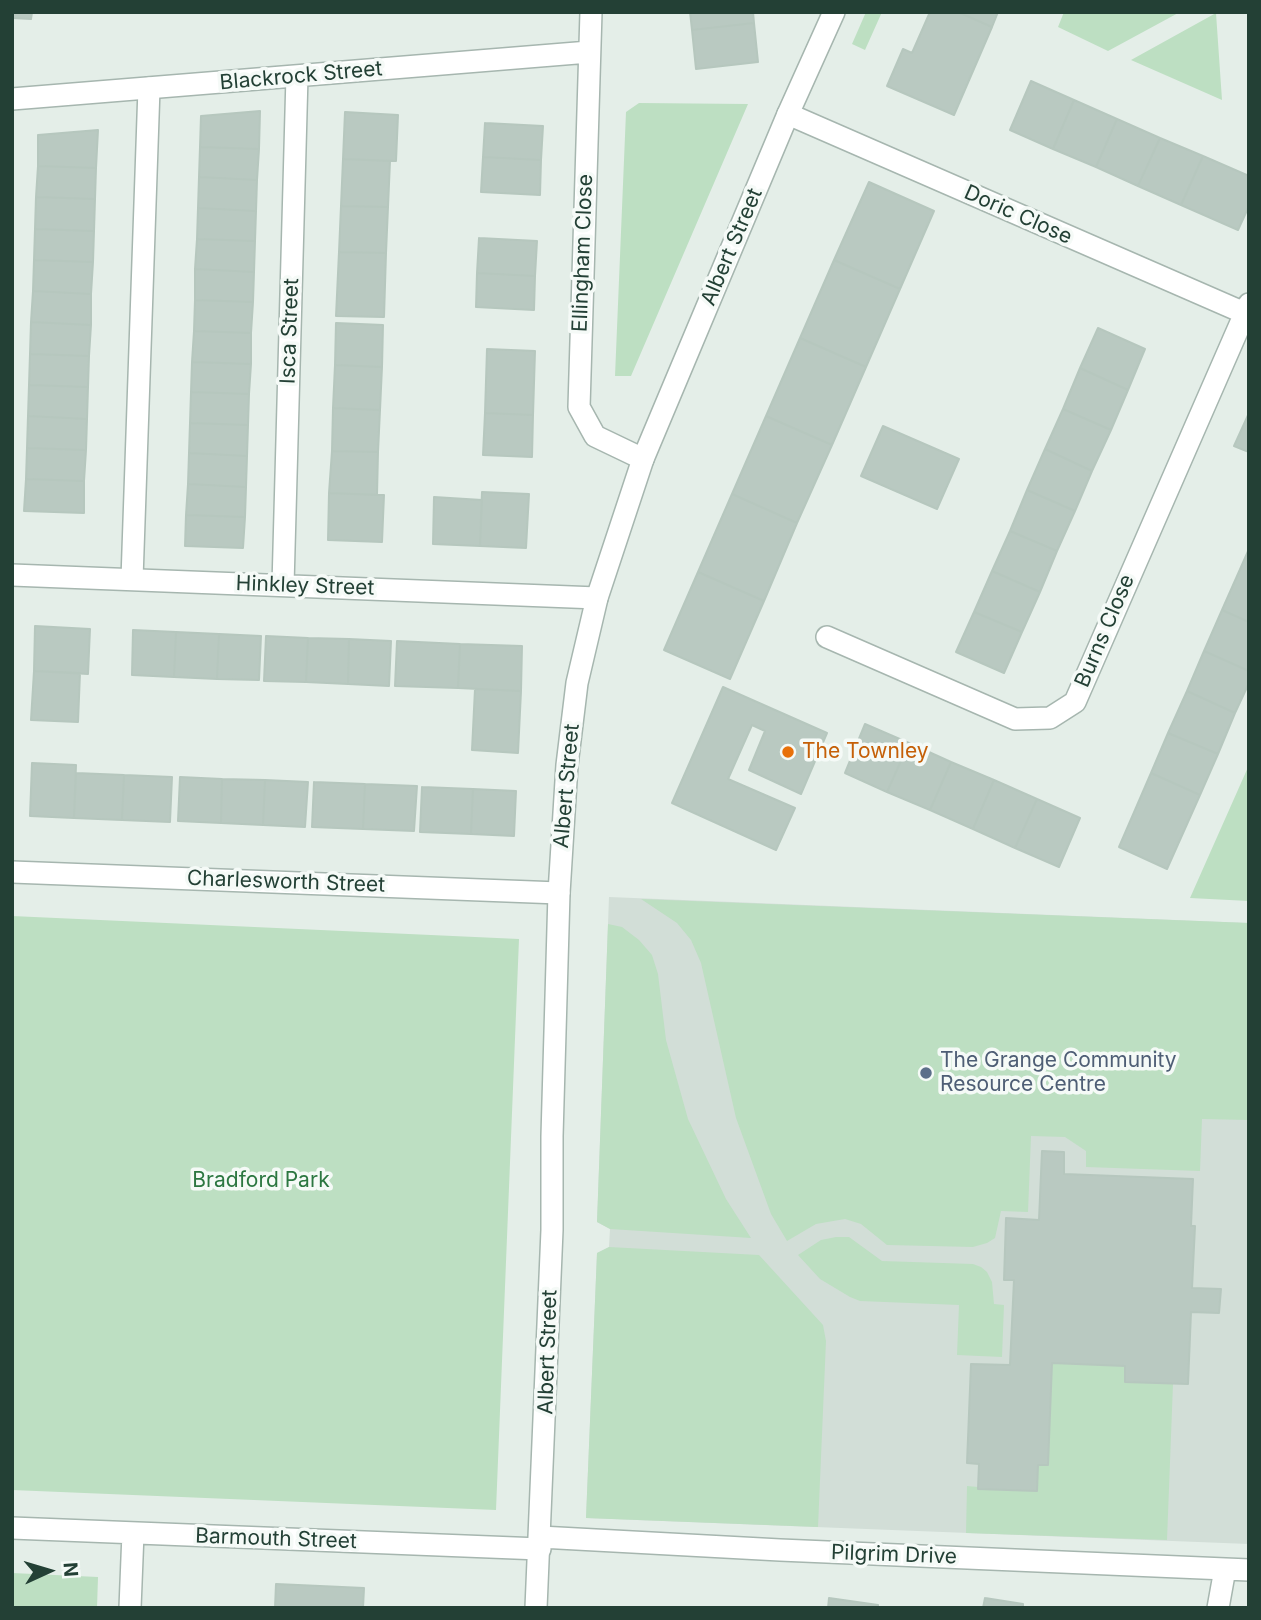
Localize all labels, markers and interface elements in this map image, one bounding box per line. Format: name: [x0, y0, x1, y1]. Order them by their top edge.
street label: Blackrock Street: [219, 56, 383, 96]
street label: Ellingham Close: [568, 174, 598, 332]
street label: Doric Close: [960, 180, 1076, 250]
street label: Albert Street: [696, 185, 768, 309]
street label: Isca Street: [276, 278, 304, 384]
street label: Hinkley Street: [235, 571, 375, 601]
street label: Burns Close: [1070, 571, 1140, 691]
street label: Albert Street: [549, 723, 585, 849]
place label: The Townley: [802, 739, 929, 765]
marker: The Townley: [780, 744, 796, 760]
street label: Charlesworth Street: [186, 866, 386, 898]
place label: The Grange Community Resource Centre: [940, 1048, 1177, 1098]
marker: The Grange Community Resource Centre: [918, 1065, 934, 1081]
park label: Bradford Park: [192, 1168, 330, 1194]
street label: Albert Street: [533, 1289, 563, 1415]
street label: Barmouth Street: [195, 1524, 357, 1554]
north arrow: [14, 1536, 84, 1606]
street label: Pilgrim Drive: [831, 1540, 957, 1570]
text: N: [58, 1561, 82, 1578]

